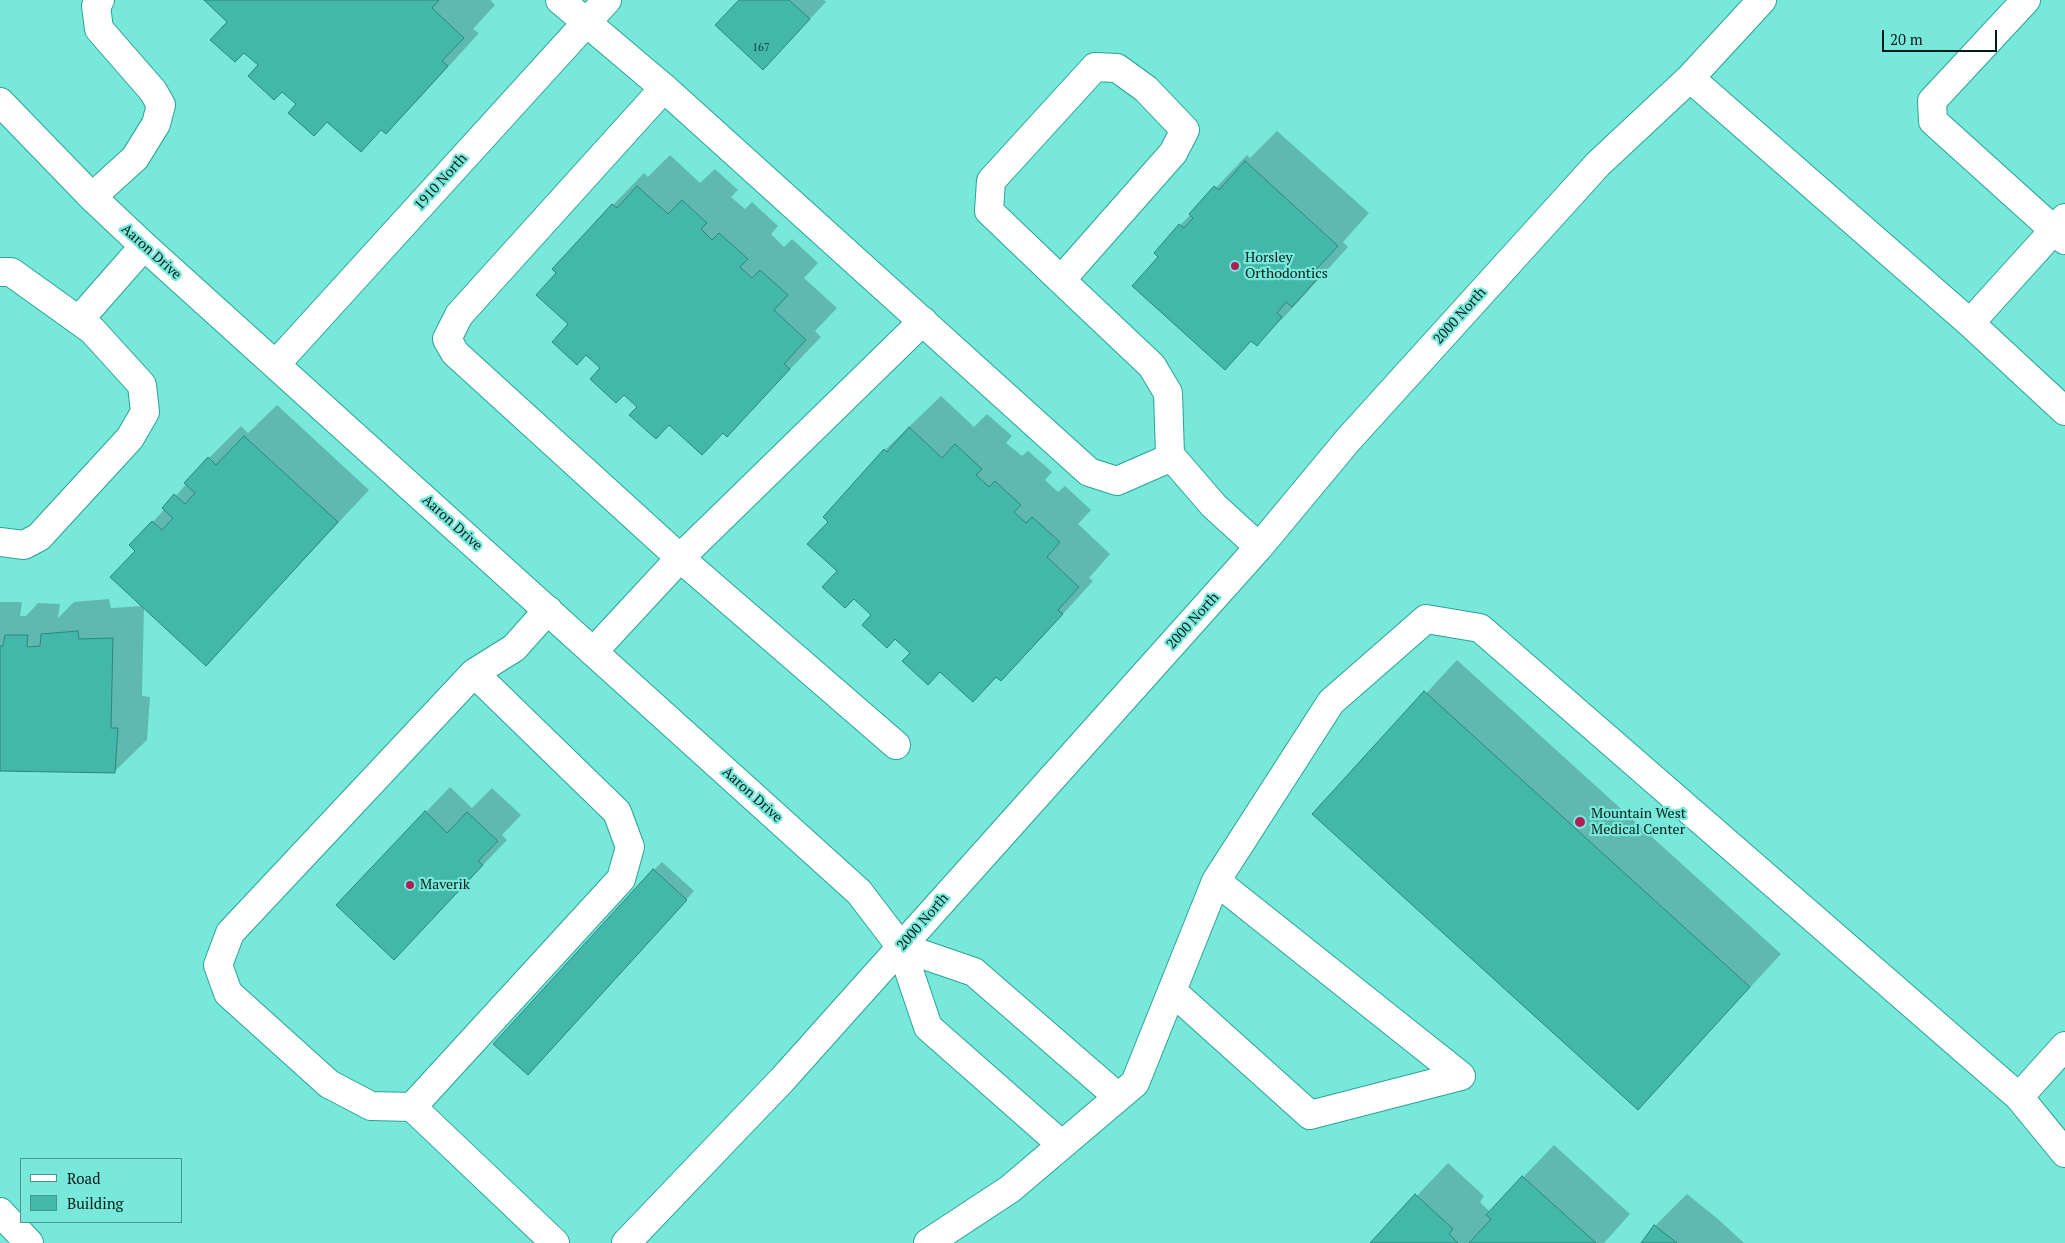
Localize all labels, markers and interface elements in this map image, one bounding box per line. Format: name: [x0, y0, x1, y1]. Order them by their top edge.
scale bar: [1885, 20, 2000, 52]
text: 20 m: [1890, 29, 1923, 49]
house number: 167: [752, 41, 770, 55]
street label: 1910 North: [411, 150, 471, 214]
street label: Aaron Drive: [118, 221, 184, 283]
place label: Horsley Orthodontics: [1245, 250, 1328, 282]
marker: Horsley Orthodontics: [1229, 260, 1241, 272]
street label: 2000 North: [1430, 284, 1490, 348]
street label: Aaron Drive: [419, 492, 485, 554]
street label: 2000 North: [1163, 589, 1223, 653]
street label: Aaron Drive: [719, 764, 785, 826]
place label: Mountain West Medical Center: [1591, 806, 1686, 839]
marker: Mountain West Medical Center: [1573, 815, 1587, 829]
place label: Maverik: [420, 877, 470, 893]
marker: Maverik: [404, 879, 416, 891]
street label: 2000 North: [894, 890, 952, 954]
legend: [20, 1158, 182, 1223]
text: Road: [67, 1168, 100, 1188]
text: Building: [67, 1193, 124, 1213]

